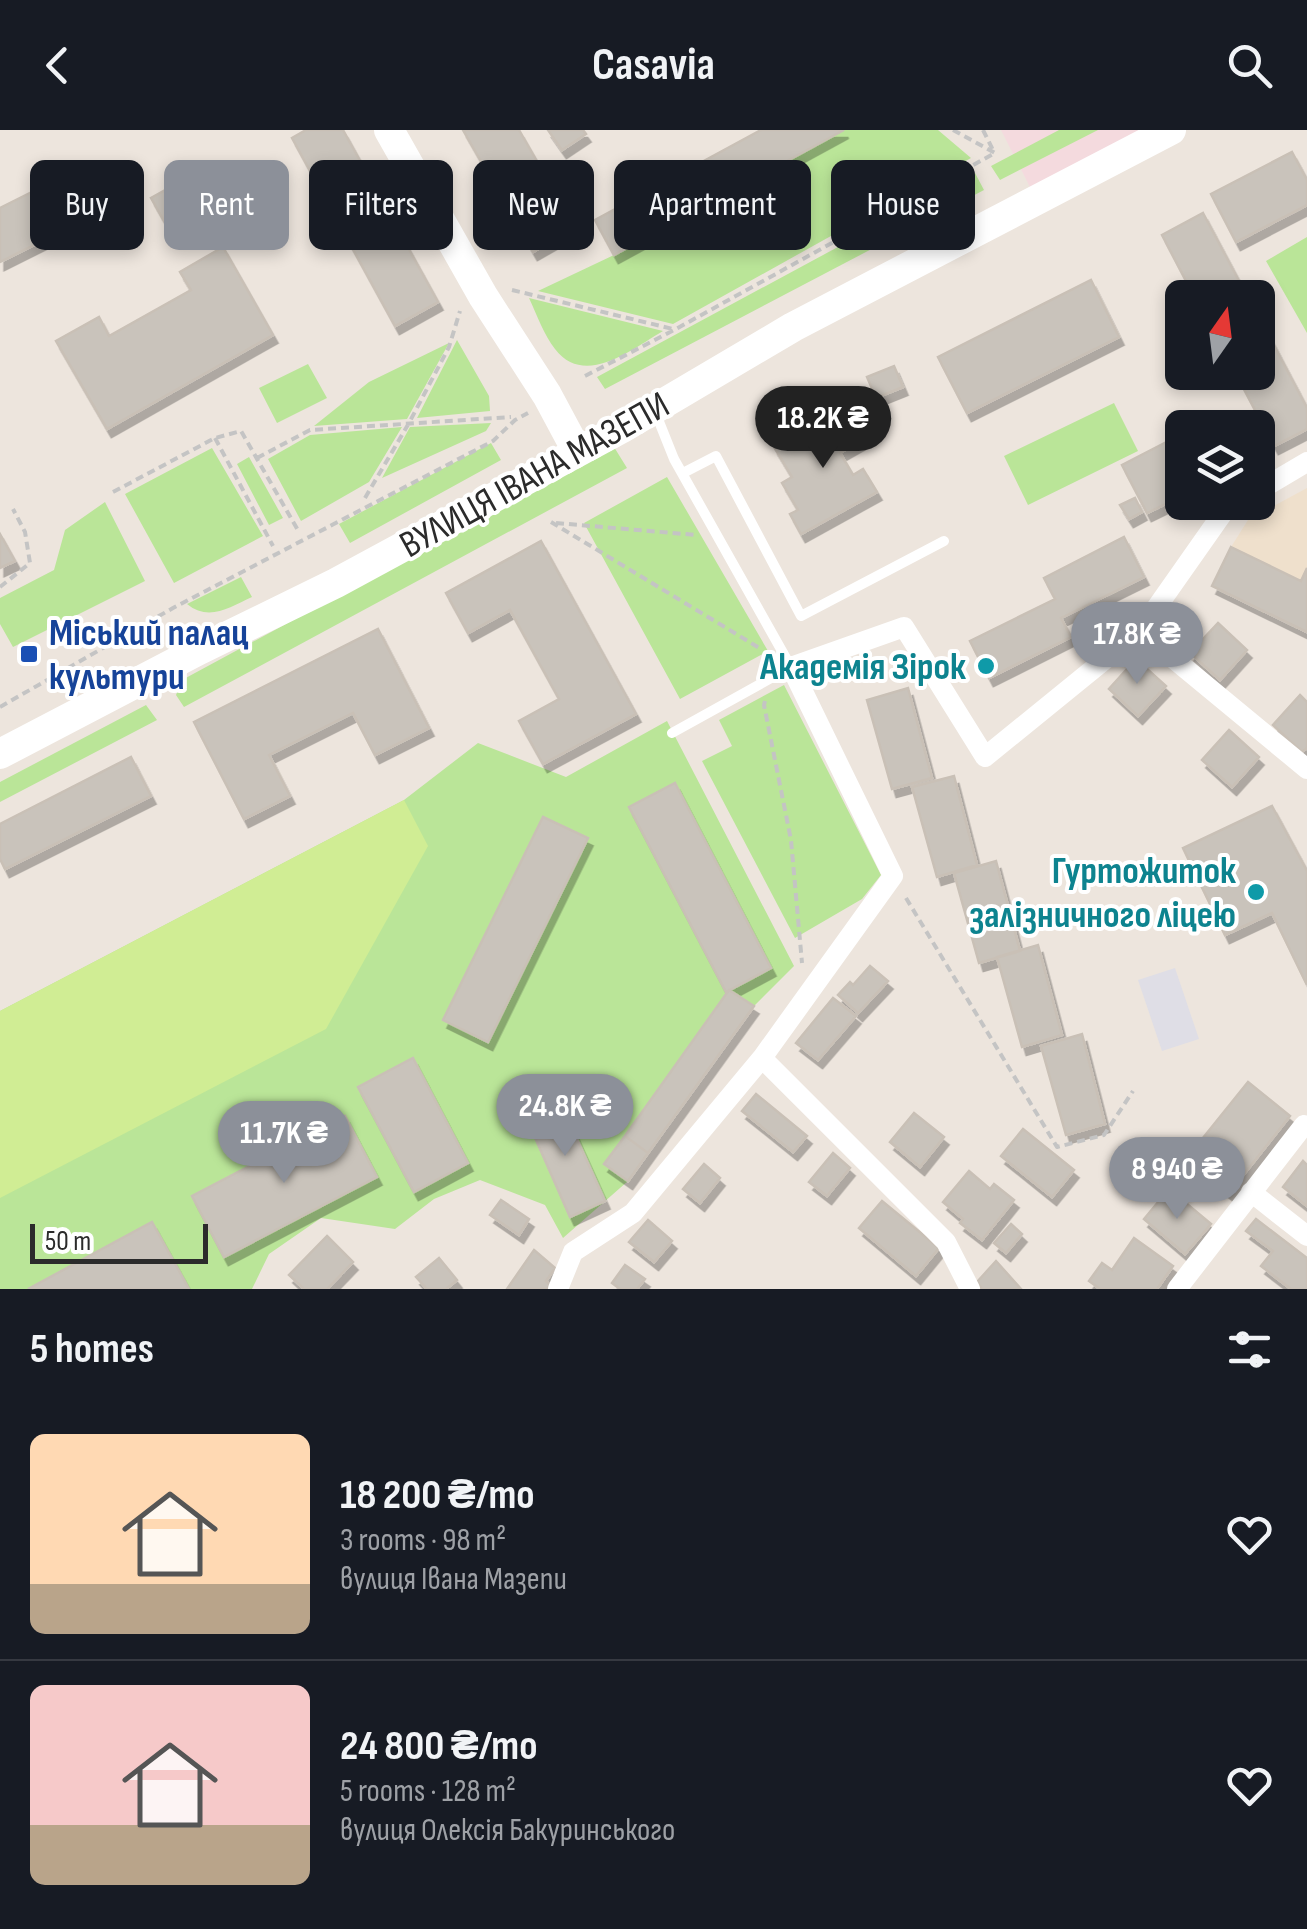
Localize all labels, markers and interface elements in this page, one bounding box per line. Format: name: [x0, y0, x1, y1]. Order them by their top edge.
icon: back: [30, 38, 85, 93]
text: Casavia: [592, 38, 715, 93]
icon: search: [1222, 38, 1277, 93]
chip: Buy: [30, 160, 144, 250]
chip: Rent: [164, 160, 289, 250]
chip: Filters: [309, 160, 453, 250]
chip: New: [473, 160, 594, 250]
chip: Apartment: [614, 160, 811, 250]
chip: House: [831, 160, 975, 250]
north arrow: [1165, 280, 1275, 390]
map controls: [1165, 280, 1275, 520]
street label: ВУЛИЦЯ ІВАНА МАЗЕПИ: [392, 383, 677, 568]
pin: 18.2K ₴: [731, 386, 915, 471]
text: 18.2K ₴: [777, 399, 869, 438]
button: layers: [1165, 410, 1275, 520]
pin: 17.8K ₴: [1045, 602, 1229, 687]
place label: Міський палац культури: [49, 611, 249, 700]
text: 17.8K ₴: [1093, 615, 1181, 654]
marker: Міський палац культури: [18, 643, 40, 665]
place label: Академія Зірок: [759, 645, 966, 690]
marker: Академія Зірок: [975, 655, 997, 677]
place label: Гуртожиток залізничного ліцею: [969, 849, 1236, 938]
marker: Гуртожиток залізничного ліцею: [1245, 881, 1267, 903]
pin: 24.8K ₴: [473, 1074, 657, 1159]
text: 24.8K ₴: [518, 1087, 612, 1126]
pin: 11.7K ₴: [192, 1101, 376, 1186]
text: 11.7K ₴: [240, 1114, 328, 1153]
pin: 8 940 ₴: [1085, 1137, 1269, 1222]
text: 8 940 ₴: [1131, 1150, 1223, 1189]
scale bar: [30, 1219, 208, 1264]
text: 50 m: [45, 1225, 91, 1258]
icon: filters: [1222, 1322, 1277, 1377]
text: 5 homes: [30, 1324, 154, 1375]
text: 18 200 ₴/mo: [340, 1470, 535, 1521]
icon: home: [110, 1474, 230, 1594]
icon: heart: [1222, 1507, 1277, 1562]
text: 3 rooms · 98 m²: [340, 1521, 506, 1560]
text: вулиця Івана Мазепи: [340, 1560, 567, 1599]
text: 24 800 ₴/mo: [340, 1721, 537, 1772]
icon: home: [110, 1725, 230, 1845]
icon: heart: [1222, 1758, 1277, 1813]
text: 5 rooms · 128 m²: [340, 1772, 516, 1811]
text: вулиця Олексія Бакуринського: [340, 1811, 675, 1850]

